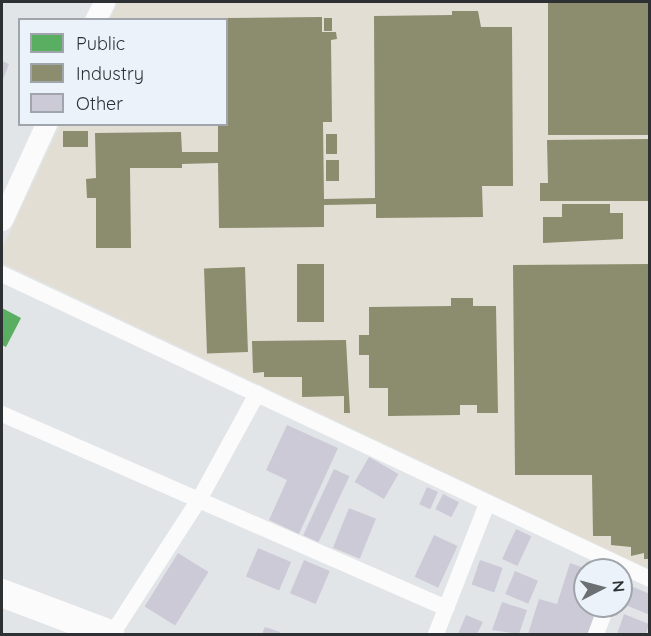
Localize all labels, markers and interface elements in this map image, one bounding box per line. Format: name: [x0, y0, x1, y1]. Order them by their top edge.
legend: [18, 18, 228, 126]
text: Public: [76, 32, 125, 55]
text: Industry: [76, 62, 144, 85]
text: Other: [76, 92, 123, 115]
north arrow: [573, 558, 633, 618]
text: N: [608, 579, 629, 593]

